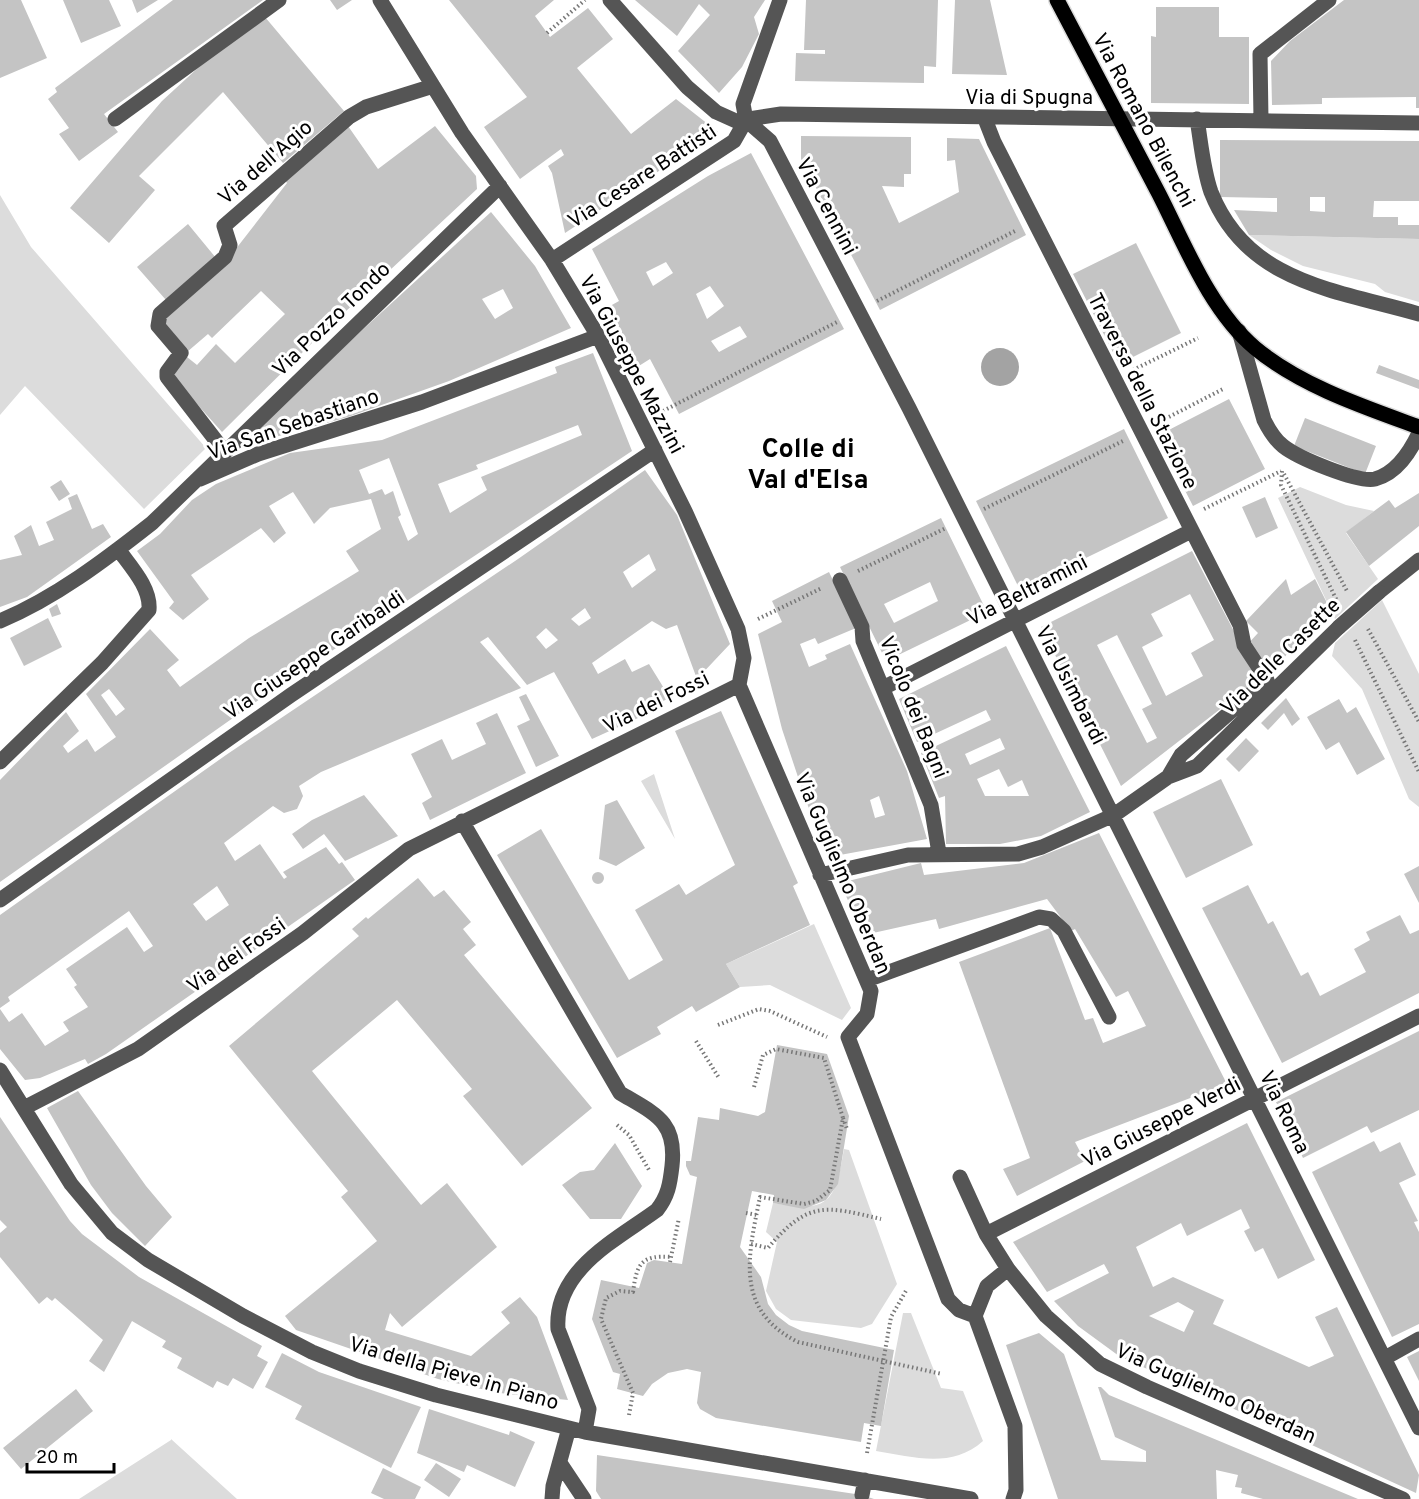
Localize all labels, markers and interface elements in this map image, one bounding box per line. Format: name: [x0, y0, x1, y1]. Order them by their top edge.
street label: Via Romano Bilenchi: [1085, 29, 1200, 213]
street label: Via di Spugna: [965, 85, 1093, 112]
street label: Via dell'Agio: [213, 115, 319, 212]
street label: Via Cesare Battisti: [563, 119, 722, 235]
street label: Via Cennini: [789, 153, 863, 260]
street label: Via Pozzo Tondo: [267, 257, 397, 383]
street label: Via Giuseppe Mazzini: [572, 271, 689, 459]
street label: Traversa della Stazione: [1080, 289, 1203, 495]
street label: Via San Sebastiano: [204, 383, 383, 467]
district label: Colle di Val d'Elsa: [748, 433, 869, 498]
street label: Via Beltramini: [963, 549, 1093, 633]
street label: Via Giuseppe Garibaldi: [219, 586, 411, 727]
street label: Via delle Casette: [1215, 593, 1347, 721]
street label: Via Usimbardi: [1028, 621, 1111, 750]
street label: Vicolo dei Bagni: [872, 632, 953, 783]
street label: Via dei Fossi: [599, 666, 714, 741]
street label: Via Guglielmo Oberdan: [787, 768, 896, 979]
street label: Via dei Fossi: [182, 912, 292, 1000]
street label: Via Roma: [1252, 1067, 1315, 1159]
street label: Via Giuseppe Verdi: [1078, 1072, 1246, 1175]
street label: Via della Pieve in Piano: [345, 1332, 562, 1417]
street label: Via Guglielmo Oberdan: [1111, 1338, 1320, 1451]
scale bar: [27, 1436, 114, 1474]
text: 20 m: [36, 1447, 78, 1470]

